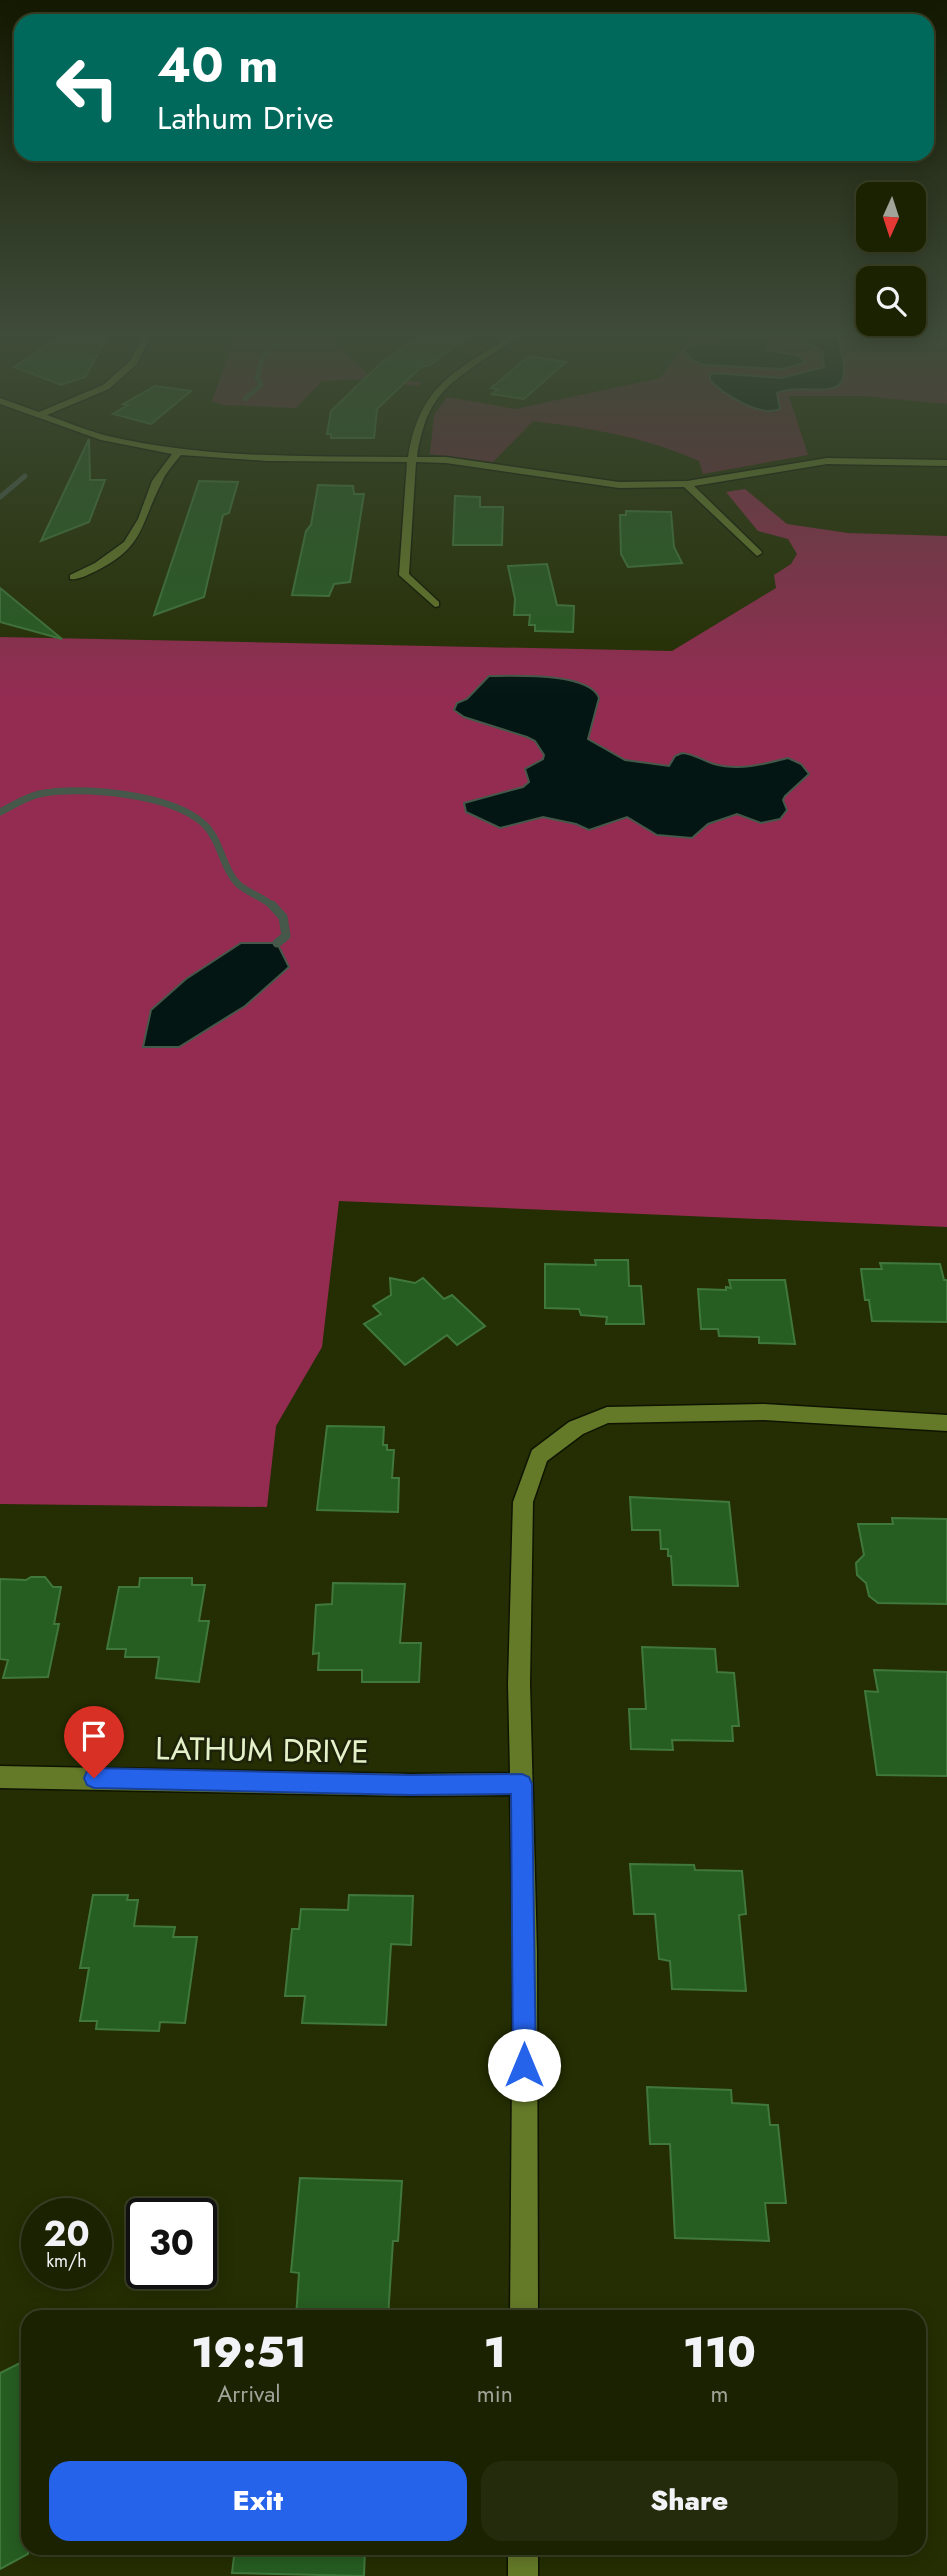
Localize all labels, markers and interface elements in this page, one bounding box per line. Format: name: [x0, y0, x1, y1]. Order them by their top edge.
text: 40 m: [157, 30, 279, 100]
icon: left: [42, 42, 133, 133]
text: Lathum Drive: [157, 95, 334, 141]
north arrow: [856, 182, 926, 252]
map controls: [856, 182, 926, 336]
button: search: [856, 266, 926, 336]
pin: [64, 1706, 124, 1778]
icon: arrive: [75, 1717, 113, 1755]
street label: LATHUM DRIVE: [155, 1725, 369, 1775]
position arrow: [487, 2028, 561, 2102]
speed limit sign: 30: [126, 2198, 217, 2289]
text: 20: [43, 2209, 90, 2259]
text: km/h: [46, 2248, 87, 2274]
text: 19:51: [191, 2322, 307, 2383]
text: 1: [484, 2322, 506, 2383]
text: 110: [683, 2322, 756, 2383]
text: Arrival: [217, 2377, 281, 2411]
text: min: [477, 2377, 513, 2411]
text: m: [710, 2377, 728, 2411]
button: Exit: [49, 2461, 467, 2541]
button: Share: [481, 2461, 898, 2541]

